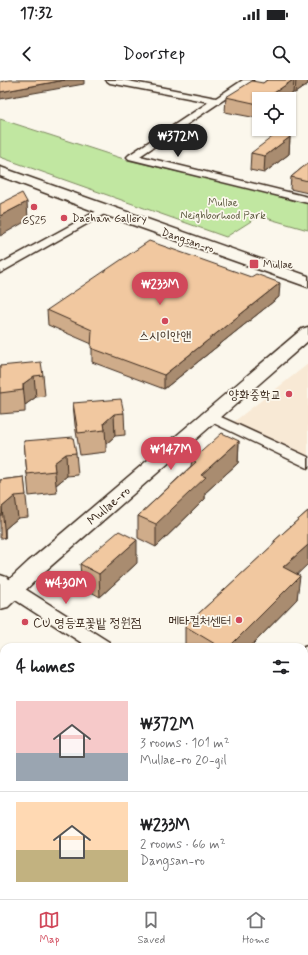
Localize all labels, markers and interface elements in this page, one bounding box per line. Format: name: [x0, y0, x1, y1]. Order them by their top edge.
text: 17:32: [20, 4, 53, 24]
text: Doorstep: [123, 42, 185, 66]
icon: back: [16, 43, 38, 65]
icon: search: [270, 43, 292, 65]
map controls: [252, 92, 296, 136]
button: locate: [252, 92, 296, 136]
pin: ₩372M: [150, 124, 206, 158]
text: ₩372M: [157, 128, 199, 145]
park label: Mullae Neighborhood Park: [180, 196, 266, 223]
marker: GS25: [29, 202, 39, 212]
place label: Daehan Gallery: [72, 212, 147, 226]
marker: Daehan Gallery: [59, 213, 69, 223]
place label: GS25: [22, 214, 46, 228]
street label: Dangsan-ro: [159, 225, 216, 258]
marker: Mullae: [248, 258, 260, 270]
place label: Mullae: [263, 258, 293, 272]
pin: ₩233M: [132, 272, 188, 306]
text: ₩233M: [141, 276, 179, 293]
marker: 스시이안앤: [160, 316, 170, 326]
place label: 스시이안앤: [139, 328, 191, 345]
place label: 양화중학교: [229, 387, 281, 404]
marker: 양화중학교: [284, 389, 294, 399]
pin: ₩147M: [143, 437, 199, 471]
text: ₩147M: [150, 441, 192, 458]
street label: Mullae-ro: [84, 483, 134, 530]
pin: ₩430M: [38, 571, 94, 605]
text: ₩430M: [45, 575, 87, 592]
place label: 메타컬처센터: [168, 613, 231, 630]
place label: CU 영등포꽃밭 정원점: [33, 615, 141, 632]
marker: 메타컬처센터: [234, 615, 244, 625]
marker: CU 영등포꽃밭 정원점: [20, 617, 30, 627]
text: 4 homes: [16, 656, 75, 678]
icon: filters: [270, 656, 292, 678]
text: ₩372M: [140, 713, 194, 735]
icon: home: [48, 717, 96, 765]
text: 3 rooms · 101 m²: [140, 735, 229, 752]
text: Mullae-ro 20-gil: [140, 752, 227, 769]
text: ₩233M: [140, 814, 190, 836]
icon: home: [48, 818, 96, 866]
text: 2 rooms · 66 m²: [140, 836, 225, 853]
text: Dangsan-ro: [140, 853, 205, 870]
tab: Map: [38, 909, 60, 947]
tab: Saved: [137, 909, 165, 947]
tab: Home: [242, 909, 270, 947]

